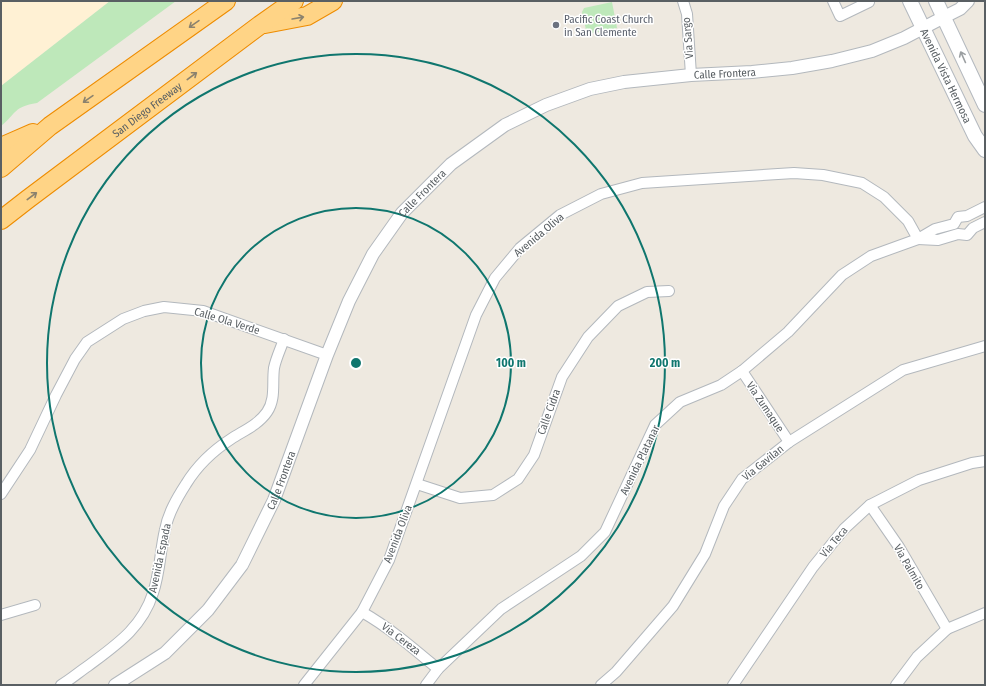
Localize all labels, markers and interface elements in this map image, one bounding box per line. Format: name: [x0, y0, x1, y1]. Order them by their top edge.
place label: Pacific Coast Church in San Clemente: [564, 13, 653, 39]
one-way arrow: [292, 14, 305, 22]
street label: Via Sargo: [680, 16, 696, 59]
one-way arrow: [189, 20, 200, 28]
marker: Pacific Coast Church in San Clemente: [551, 20, 561, 30]
street label: Avenida Vista Hermosa: [918, 26, 974, 125]
one-way arrow: [959, 52, 966, 64]
street label: Calle Frontera: [694, 65, 756, 81]
one-way arrow: [186, 72, 197, 80]
street label: San Diego Freeway: [110, 79, 184, 140]
one-way arrow: [83, 95, 94, 103]
street label: Calle Frontera: [396, 167, 448, 219]
one-way arrow: [26, 192, 37, 200]
street label: Avenida Oliva: [511, 210, 567, 260]
street label: Calle Ola Verde: [193, 305, 261, 337]
centre of rings: [349, 356, 363, 370]
text: 100 m: [496, 356, 526, 370]
text: 200 m: [649, 356, 680, 370]
street label: Via Zumaque: [743, 379, 787, 435]
street label: Calle Cidra: [535, 387, 563, 437]
street label: Avenida Platanar: [617, 423, 663, 497]
street label: Via Gavilan: [740, 442, 786, 484]
street label: Calle Frontera: [264, 449, 298, 512]
street label: Avenida Oliva: [381, 503, 415, 565]
street label: Avenida Espada: [146, 522, 174, 594]
street label: Via Teca: [817, 524, 851, 560]
street label: Via Palmito: [891, 542, 927, 592]
street label: Via Cereza: [379, 620, 423, 658]

